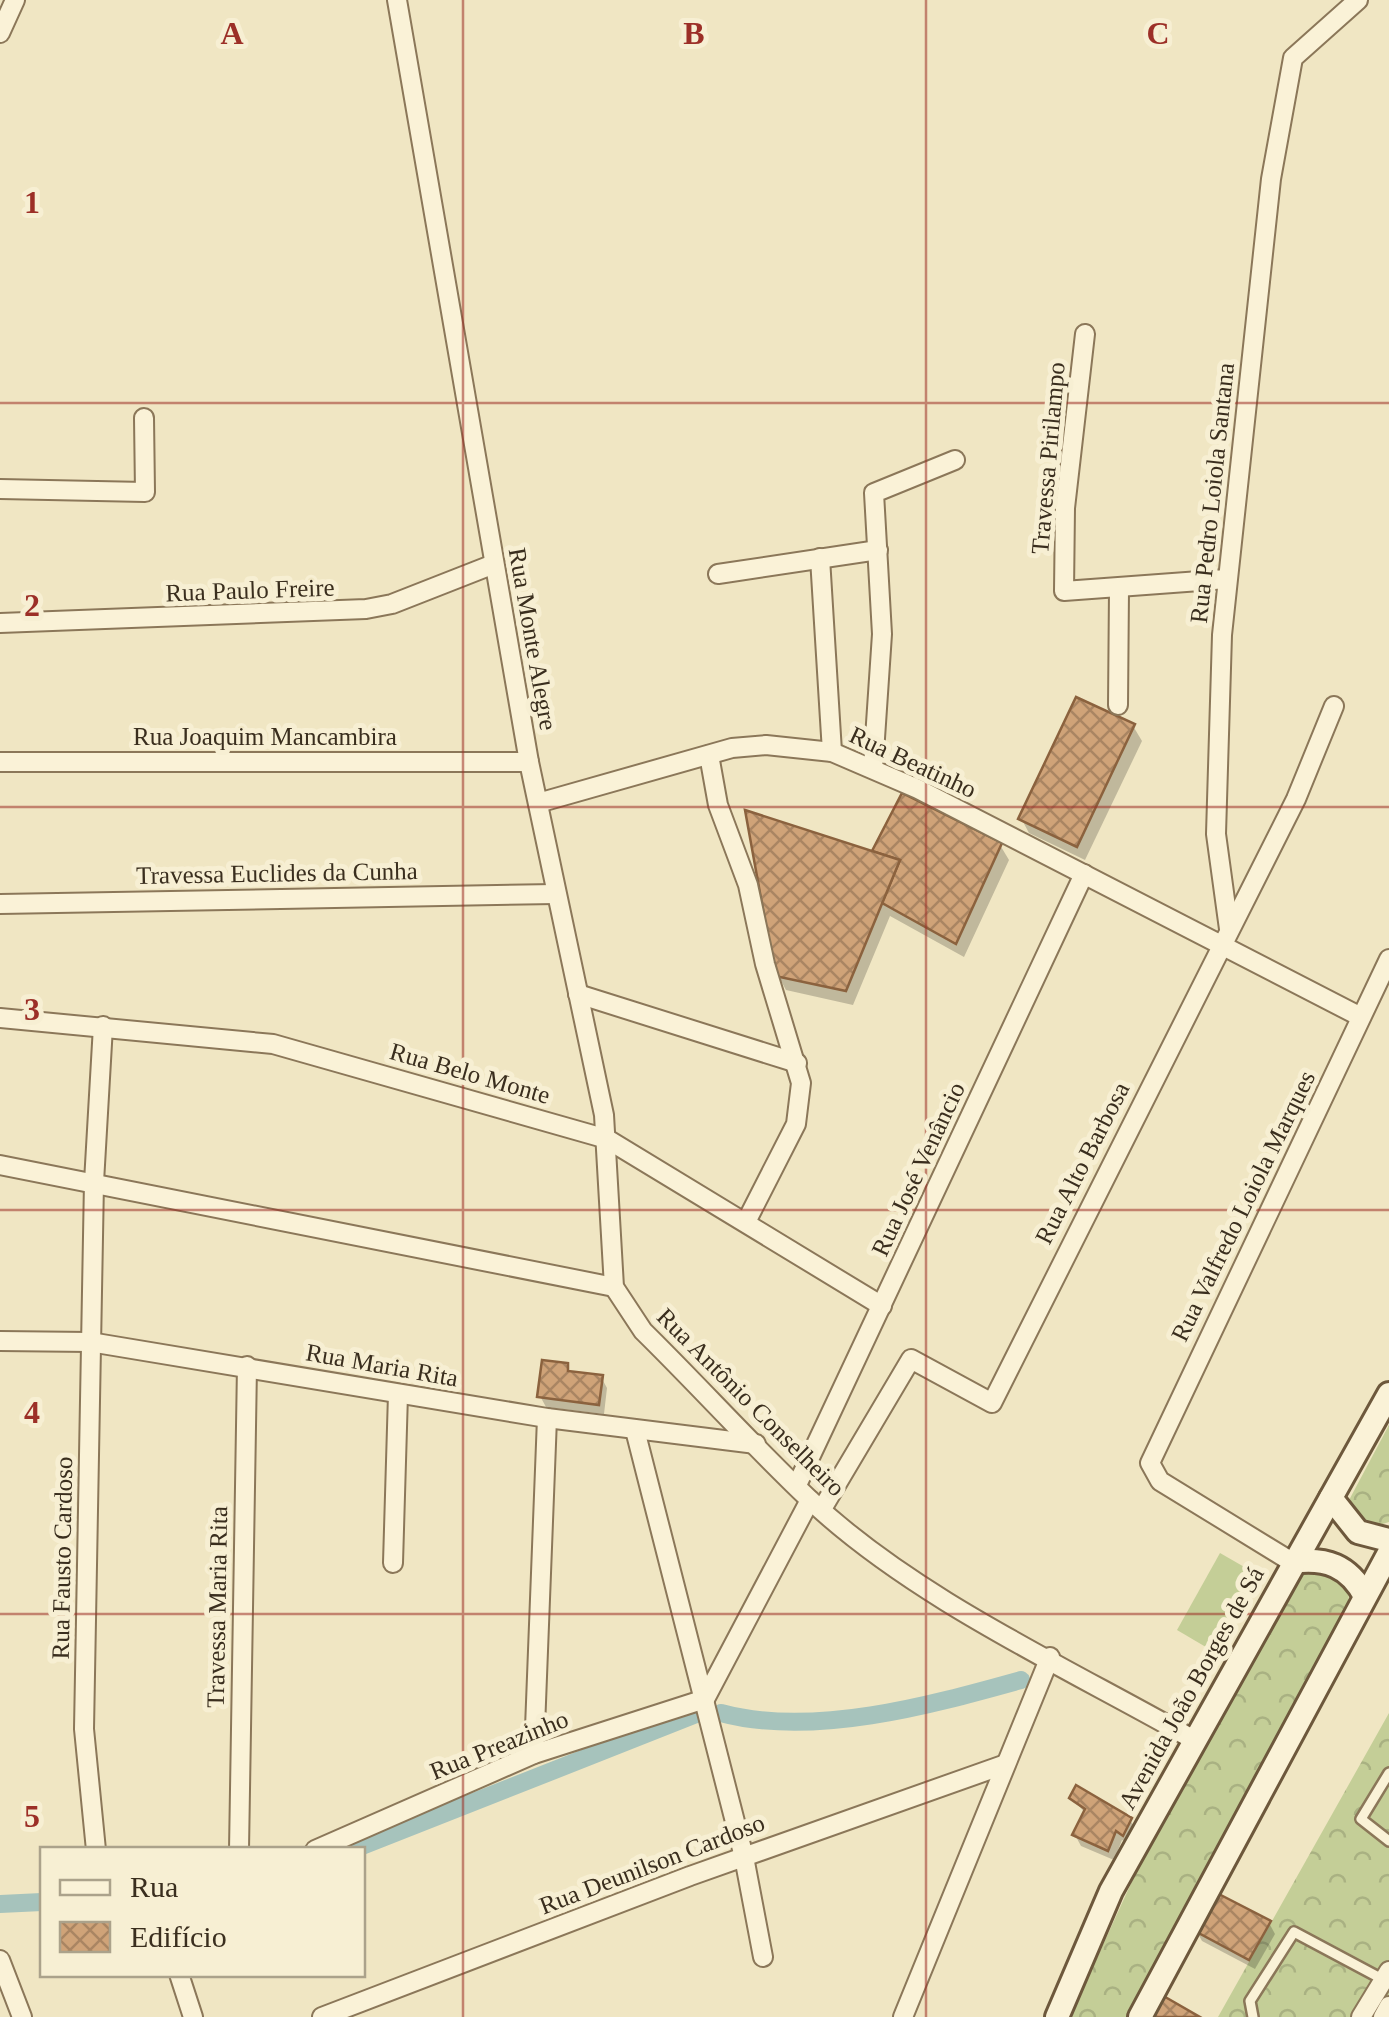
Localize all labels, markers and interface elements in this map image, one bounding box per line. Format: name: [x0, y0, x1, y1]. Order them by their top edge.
text: A: [220, 15, 244, 51]
text: B: [683, 15, 705, 51]
text: C: [1146, 15, 1170, 51]
text: 1: [24, 184, 40, 220]
street label: Travessa Pirilampo: [1026, 361, 1070, 555]
street label: Rua Pedro Loiola Santana: [1185, 361, 1239, 625]
street label: Rua Monte Alegre: [504, 546, 562, 732]
street label: Rua Paulo Freire: [165, 574, 335, 606]
text: 2: [24, 587, 40, 623]
street label: Rua Beatinho: [845, 721, 981, 803]
street label: Rua Joaquim Mancambira: [133, 723, 397, 750]
street label: Travessa Euclides da Cunha: [136, 857, 418, 889]
text: 3: [24, 991, 40, 1027]
street label: Rua Belo Monte: [387, 1037, 553, 1109]
street label: Rua Valfredo Loiola Marques: [1166, 1066, 1320, 1346]
street label: Rua José Venâncio: [866, 1078, 970, 1260]
street label: Rua Alto Barbosa: [1030, 1078, 1134, 1248]
street label: Rua Antônio Conselheiro: [652, 1303, 850, 1501]
street label: Rua Maria Rita: [304, 1338, 460, 1392]
text: 4: [24, 1394, 40, 1430]
street label: Rua Fausto Cardoso: [47, 1456, 77, 1660]
street label: Travessa Maria Rita: [202, 1506, 232, 1708]
street label: Avenida João Borges de Sá: [1113, 1562, 1269, 1814]
street label: Rua Preazinho: [426, 1705, 572, 1785]
text: 5: [24, 1798, 40, 1834]
street label: Rua Deunilson Cardoso: [536, 1809, 768, 1919]
legend: [40, 1847, 365, 1977]
text: Rua: [130, 1870, 178, 1903]
text: Edifício: [130, 1920, 227, 1953]

